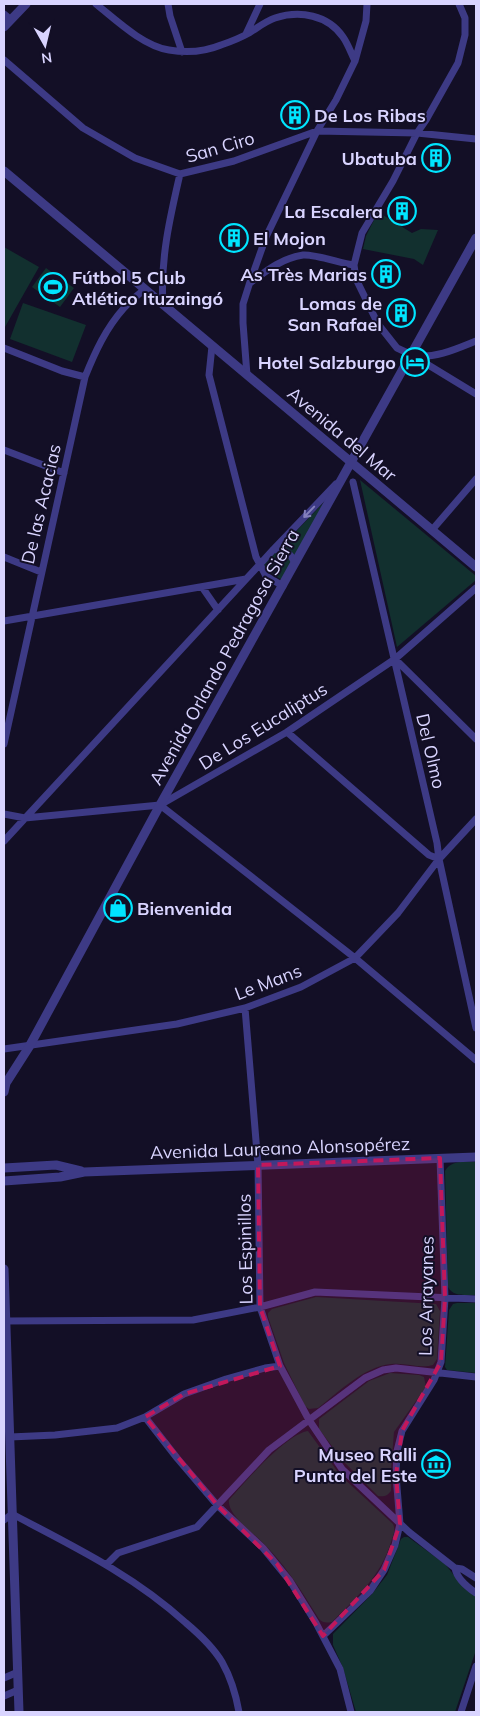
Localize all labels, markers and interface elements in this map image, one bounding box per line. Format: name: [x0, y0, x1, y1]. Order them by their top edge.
north arrow: [20, 20, 70, 70]
text: N: [40, 48, 53, 68]
building icon: De Los Ribas: [280, 100, 310, 130]
place label: De Los Ribas: [314, 104, 426, 127]
street label: San Ciro: [183, 126, 257, 168]
building icon: Ubatuba: [421, 143, 451, 173]
place label: Ubatuba: [341, 147, 417, 170]
building icon: La Escalera: [387, 196, 417, 226]
place label: La Escalera: [284, 200, 383, 223]
building icon: El Mojon: [219, 223, 249, 253]
place label: El Mojon: [253, 227, 326, 250]
building icon: As Très Marias: [371, 259, 401, 289]
place label: As Très Marias: [240, 263, 367, 286]
place label: Fútbol 5 Club Atlético Ituzaingó: [72, 266, 223, 310]
sports icon: Fútbol 5 Club Atlético Ituzaingó: [38, 272, 68, 302]
place label: Lomas de San Rafael: [287, 292, 382, 336]
building icon: Lomas de San Rafael: [386, 298, 416, 328]
hotel icon: Hotel Salzburgo: [400, 347, 430, 377]
place label: Hotel Salzburgo: [258, 351, 396, 374]
street label: Avenida del Mar: [283, 382, 402, 487]
street label: De las Acacias: [16, 442, 66, 566]
one-way arrow: [303, 506, 315, 519]
street label: Avenida Orlando Pedragosa Sierra: [144, 525, 304, 789]
street label: De Los Eucaliptus: [195, 677, 332, 775]
street label: Del Olmo: [411, 711, 451, 791]
shop icon: Bienvenida: [103, 893, 133, 923]
place label: Bienvenida: [137, 897, 232, 920]
street label: Le Mans: [231, 959, 305, 1005]
street label: Avenida Laureano Alonsopérez: [150, 1132, 410, 1164]
street label: Los Espinillos: [233, 1193, 257, 1305]
street label: Los Arrayanes: [413, 1236, 439, 1356]
place label: Museo Ralli Punta del Este: [294, 1443, 417, 1487]
museum icon: Museo Ralli Punta del Este: [421, 1449, 451, 1479]

